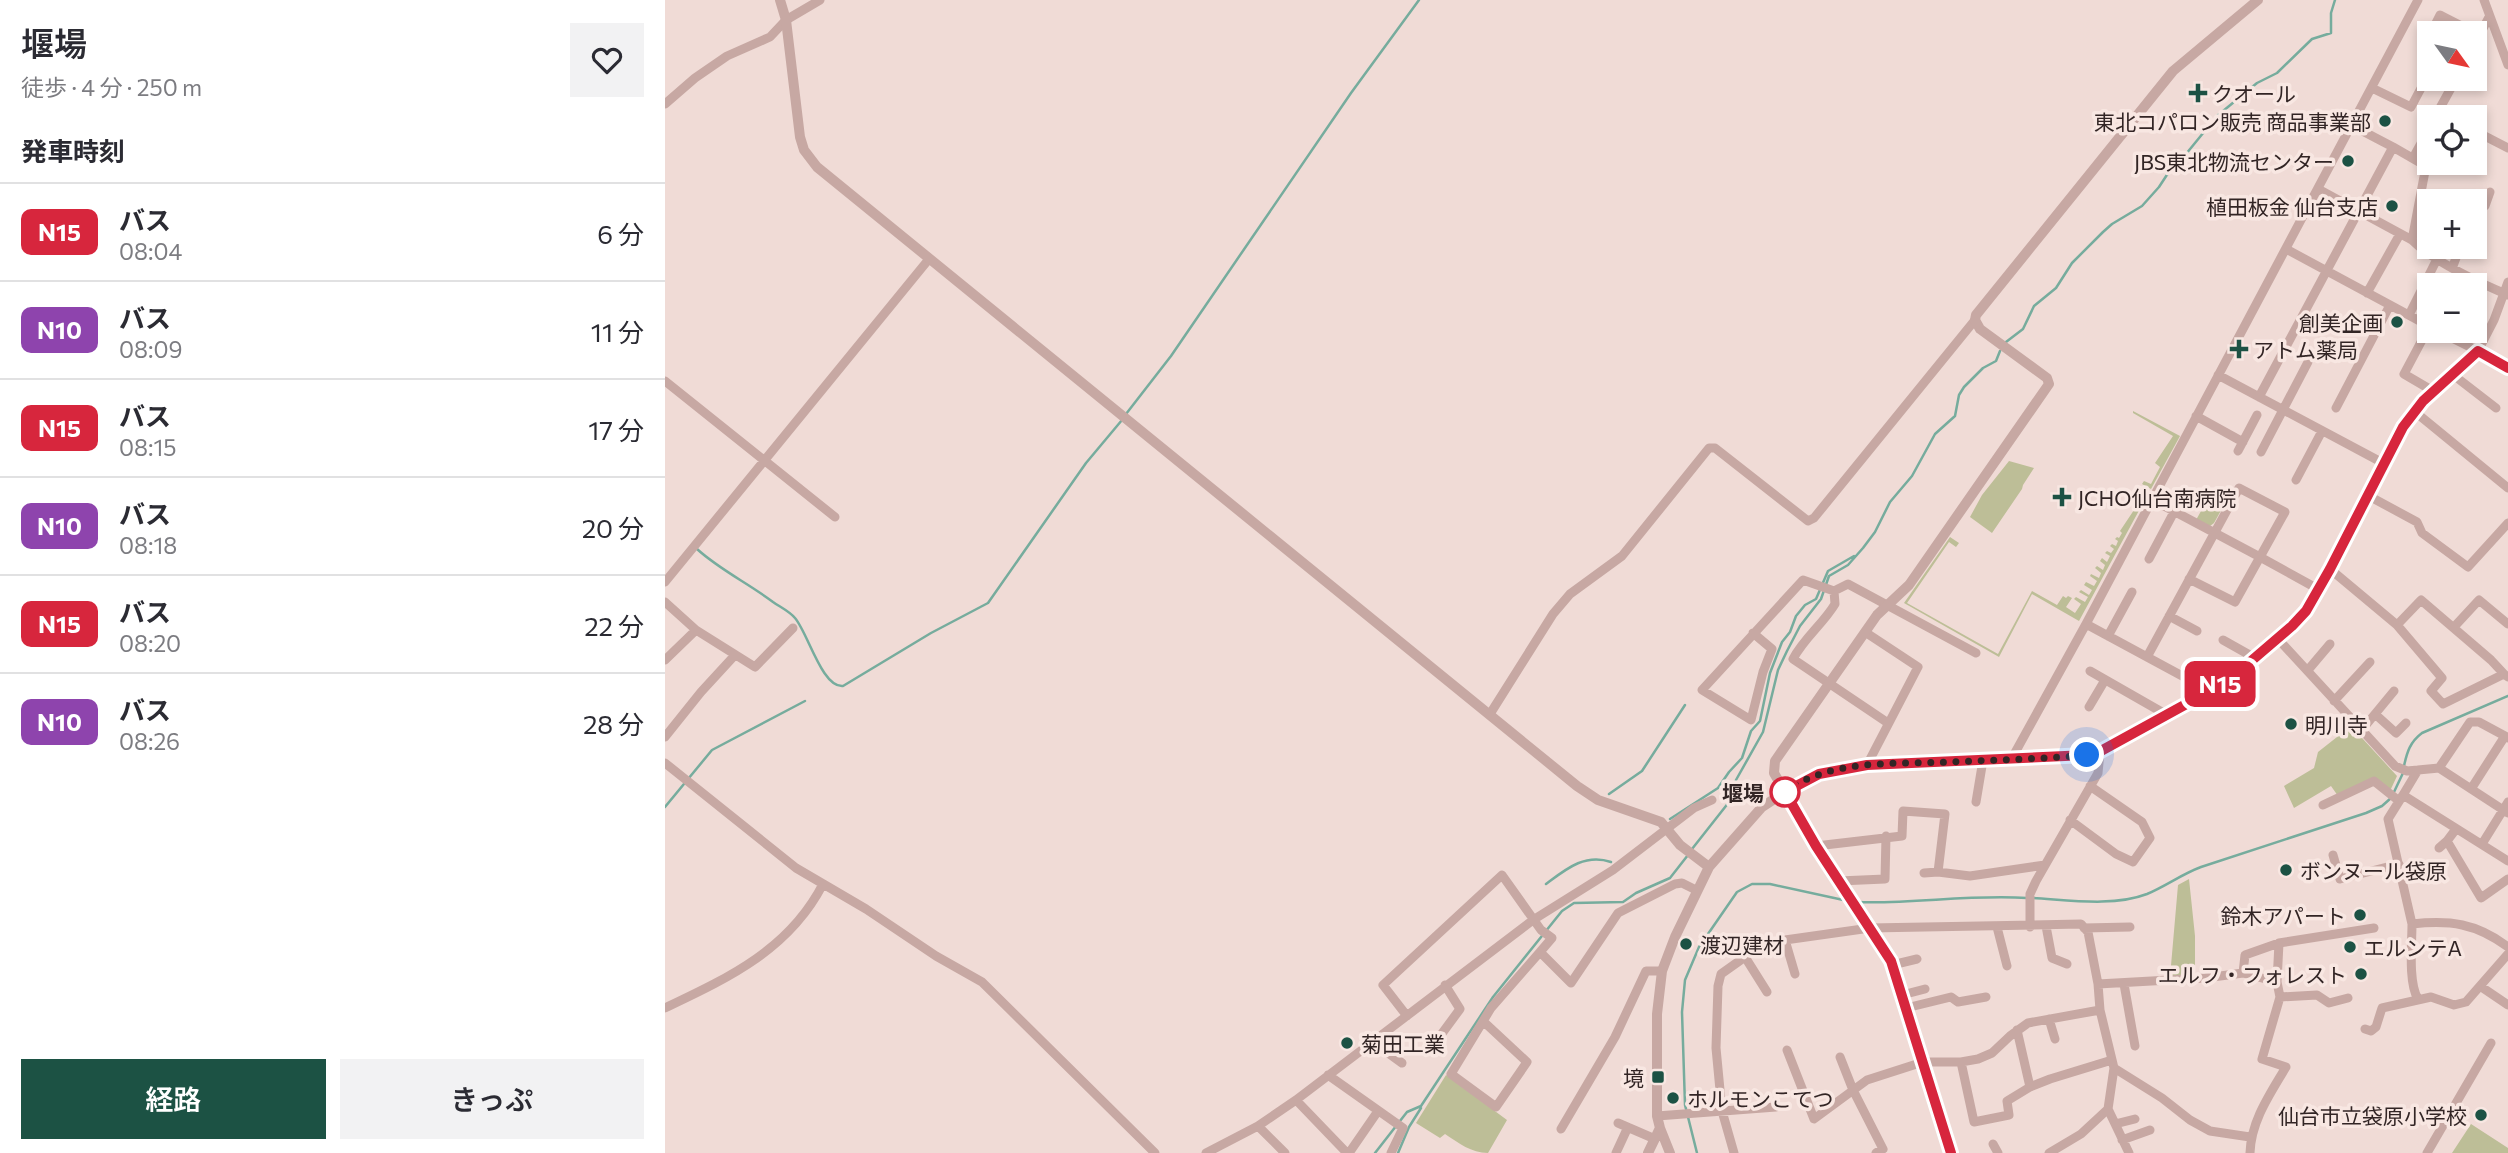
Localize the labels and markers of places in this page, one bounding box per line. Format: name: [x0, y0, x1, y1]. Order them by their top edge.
place label: クオール: [2212, 81, 2296, 106]
marker: クオール: [2190, 85, 2206, 101]
place label: 東北コパロン販売 商品事業部: [2094, 109, 2371, 134]
marker: 東北コパロン販売 商品事業部: [2377, 113, 2393, 129]
place label: JBS東北物流センター: [2134, 149, 2334, 174]
marker: JBS東北物流センター: [2340, 153, 2356, 169]
place label: 植田板金 仙台支店: [2206, 194, 2378, 219]
marker: 植田板金 仙台支店: [2384, 198, 2400, 214]
place label: 創美企画: [2299, 310, 2383, 335]
marker: 創美企画: [2389, 314, 2405, 330]
place label: アトム薬局: [2253, 337, 2358, 362]
marker: アトム薬局: [2231, 341, 2247, 357]
place label: JCHO仙台南病院: [2078, 485, 2236, 510]
marker: JCHO仙台南病院: [2052, 487, 2072, 507]
place label: 明川寺: [2305, 712, 2368, 737]
marker: 明川寺: [2283, 716, 2299, 732]
marker: 堰場: [1770, 777, 1800, 807]
place label: 堰場: [1722, 780, 1764, 805]
place label: ボンヌール袋原: [2300, 858, 2447, 883]
marker: ボンヌール袋原: [2278, 862, 2294, 878]
place label: 鈴木アパート: [2220, 903, 2346, 928]
marker: 鈴木アパート: [2352, 907, 2368, 923]
place label: 渡辺建材: [1700, 932, 1784, 957]
place label: エルンテA: [2364, 935, 2462, 960]
marker: 渡辺建材: [1678, 936, 1694, 952]
marker: エルンテA: [2342, 939, 2358, 955]
place label: エルフ・フォレスト: [2158, 962, 2347, 987]
marker: エルフ・フォレスト: [2353, 966, 2369, 982]
place label: 菊田工業: [1361, 1031, 1445, 1056]
marker: 菊田工業: [1339, 1035, 1355, 1051]
place label: 境: [1623, 1065, 1644, 1090]
marker: 境: [1650, 1069, 1666, 1085]
place label: ホルモンこてつ: [1687, 1086, 1834, 1111]
marker: ホルモンこてつ: [1665, 1090, 1681, 1106]
place label: 仙台市立袋原小学校: [2278, 1103, 2467, 1128]
marker: 仙台市立袋原小学校: [2473, 1107, 2489, 1123]

